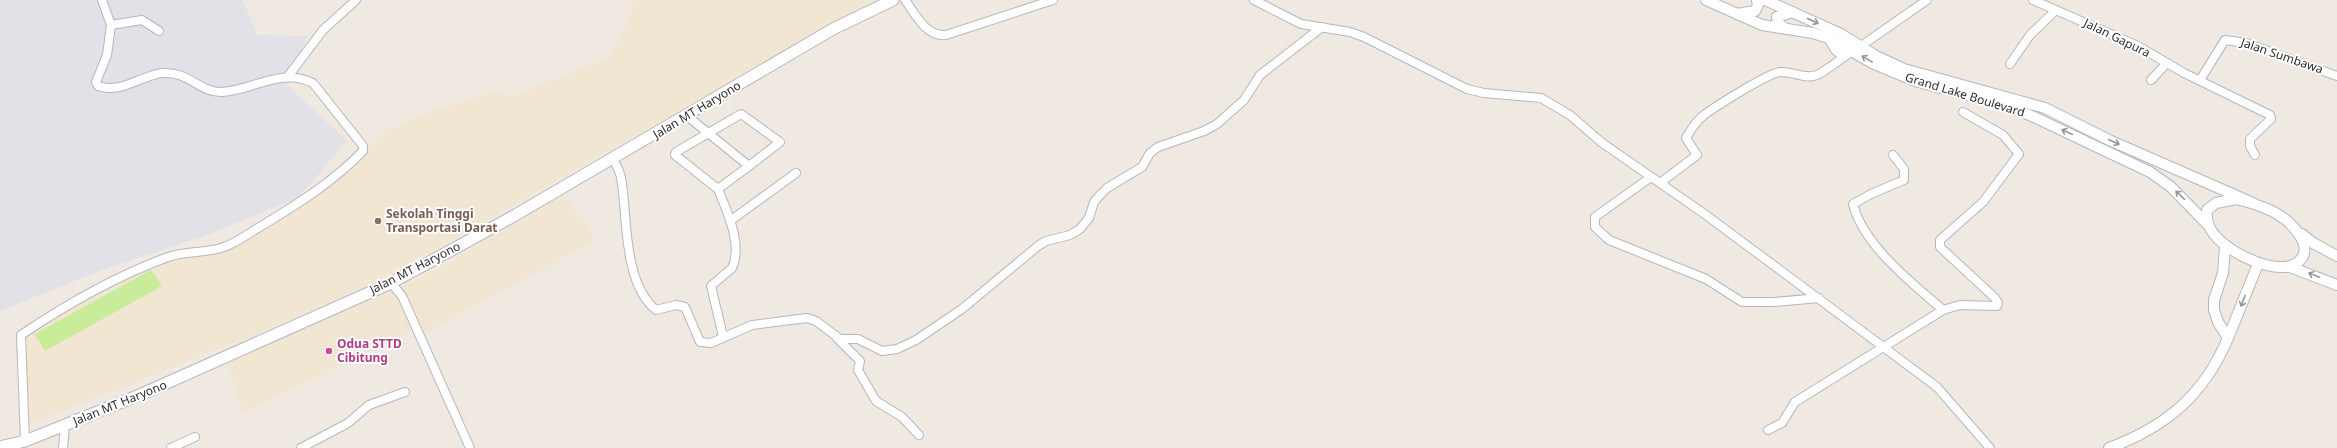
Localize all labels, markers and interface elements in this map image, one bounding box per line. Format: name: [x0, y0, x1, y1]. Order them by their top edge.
street label: Jalan Gapura: [2080, 14, 2153, 61]
one-way arrow: [1807, 18, 1819, 25]
street label: Jalan Sumbawa: [2238, 33, 2326, 78]
one-way arrow: [1861, 55, 1873, 63]
street label: Grand Lake Boulevard: [1903, 68, 2027, 121]
street label: Jalan MT Haryono: [649, 77, 744, 143]
one-way arrow: [2061, 128, 2073, 135]
one-way arrow: [2108, 139, 2120, 146]
one-way arrow: [2175, 191, 2185, 200]
place label: Sekolah Tinggi Transportasi Darat: [386, 205, 498, 236]
marker: Sekolah Tinggi Transportasi Darat: [373, 216, 383, 226]
street label: Jalan MT Haryono: [366, 237, 463, 298]
one-way arrow: [2308, 270, 2320, 278]
one-way arrow: [2239, 294, 2247, 306]
place label: Odua STTD Cibitung: [337, 335, 402, 366]
marker: Odua STTD Cibitung: [324, 346, 334, 356]
street label: Jalan MT Haryono: [69, 376, 169, 429]

